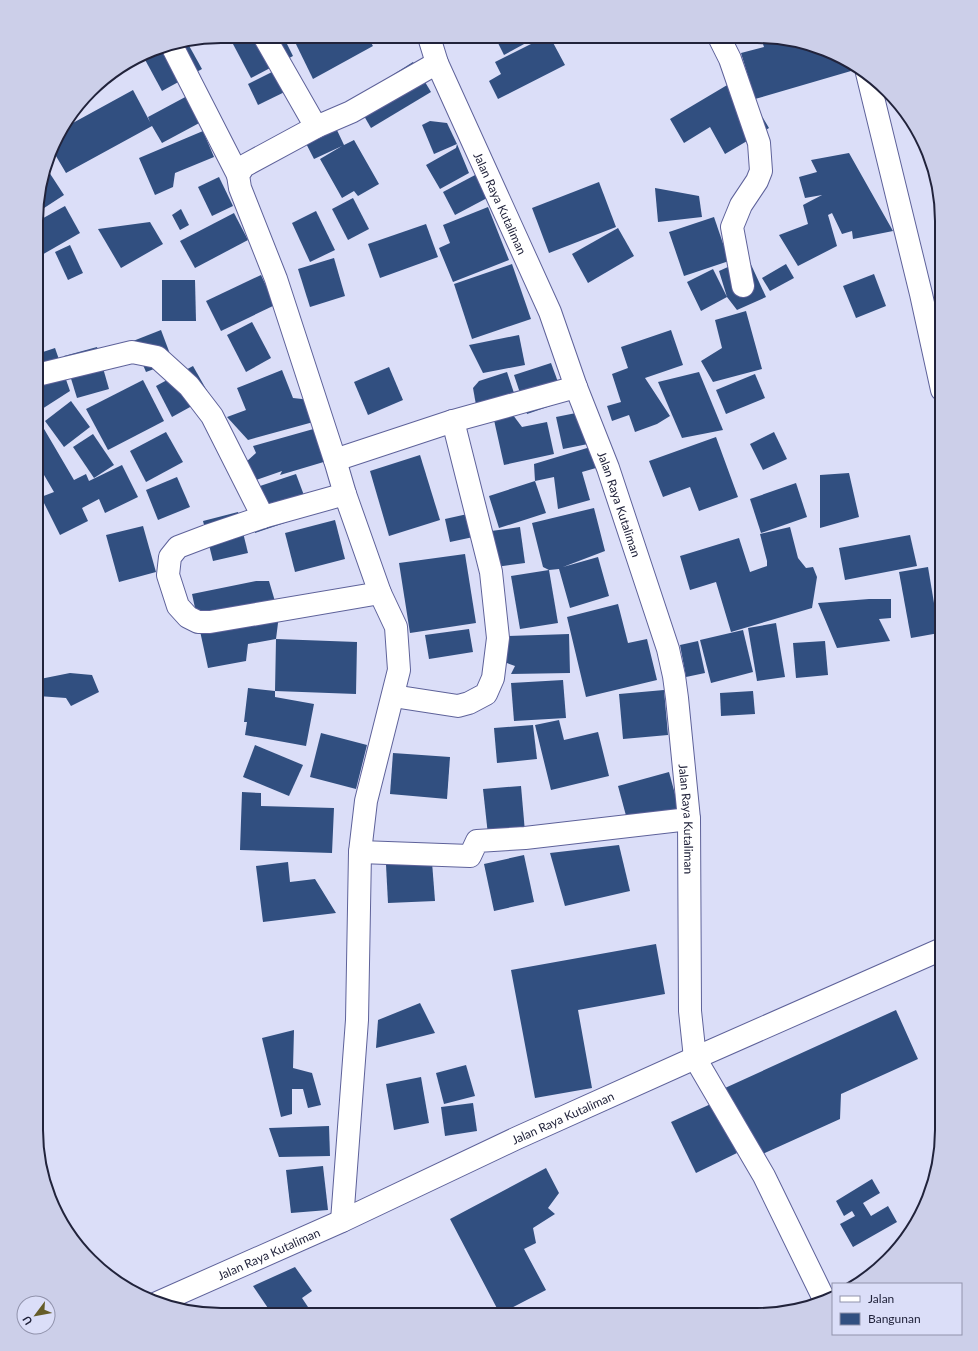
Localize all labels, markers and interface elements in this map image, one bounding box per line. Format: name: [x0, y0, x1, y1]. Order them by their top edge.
street label: Jalan Raya Kutaliman: [471, 150, 530, 257]
street label: Jalan Raya Kutaliman: [595, 449, 644, 559]
street label: Jalan Raya Kutaliman: [676, 763, 697, 874]
street label: Jalan Raya Kutaliman: [509, 1088, 616, 1147]
street label: Jalan Raya Kutaliman: [215, 1224, 322, 1283]
legend: [832, 1283, 962, 1335]
text: Jalan: [868, 1291, 894, 1306]
north arrow: [16, 1295, 56, 1335]
text: Bangunan: [868, 1311, 921, 1326]
text: U: [19, 1314, 35, 1327]

